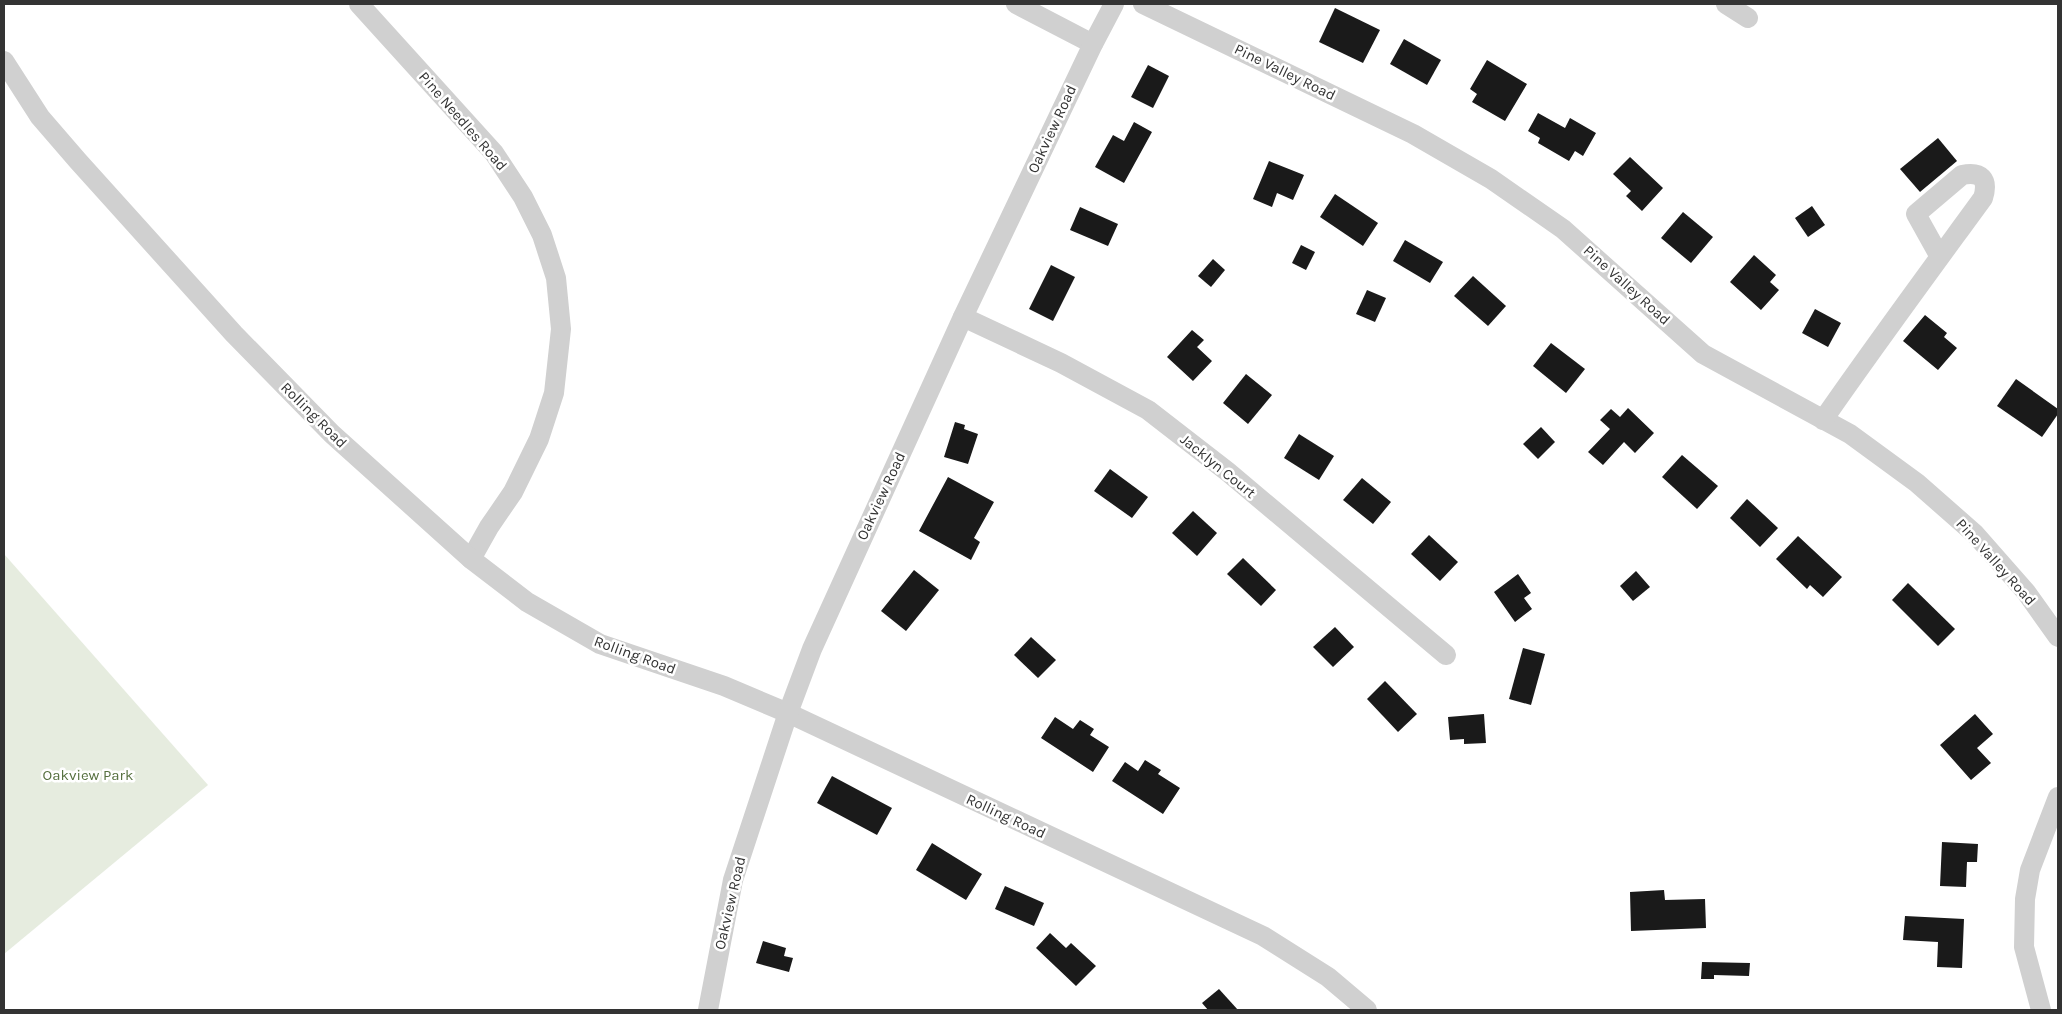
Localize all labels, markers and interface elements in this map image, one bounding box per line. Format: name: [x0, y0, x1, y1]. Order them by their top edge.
street label: Pine Valley Road: [1231, 40, 1339, 104]
street label: Pine Needles Road: [415, 68, 511, 174]
street label: Oakview Road: [1024, 82, 1080, 176]
street label: Pine Valley Road: [1580, 241, 1674, 329]
street label: Rolling Road: [277, 378, 351, 452]
street label: Jacklyn Court: [1177, 430, 1260, 502]
street label: Oakview Road: [853, 449, 909, 543]
street label: Pine Valley Road: [1952, 515, 2040, 609]
street label: Rolling Road: [592, 632, 678, 678]
park label: Oakview Park: [43, 766, 133, 784]
street label: Rolling Road: [963, 790, 1049, 842]
street label: Oakview Road: [711, 855, 749, 951]

